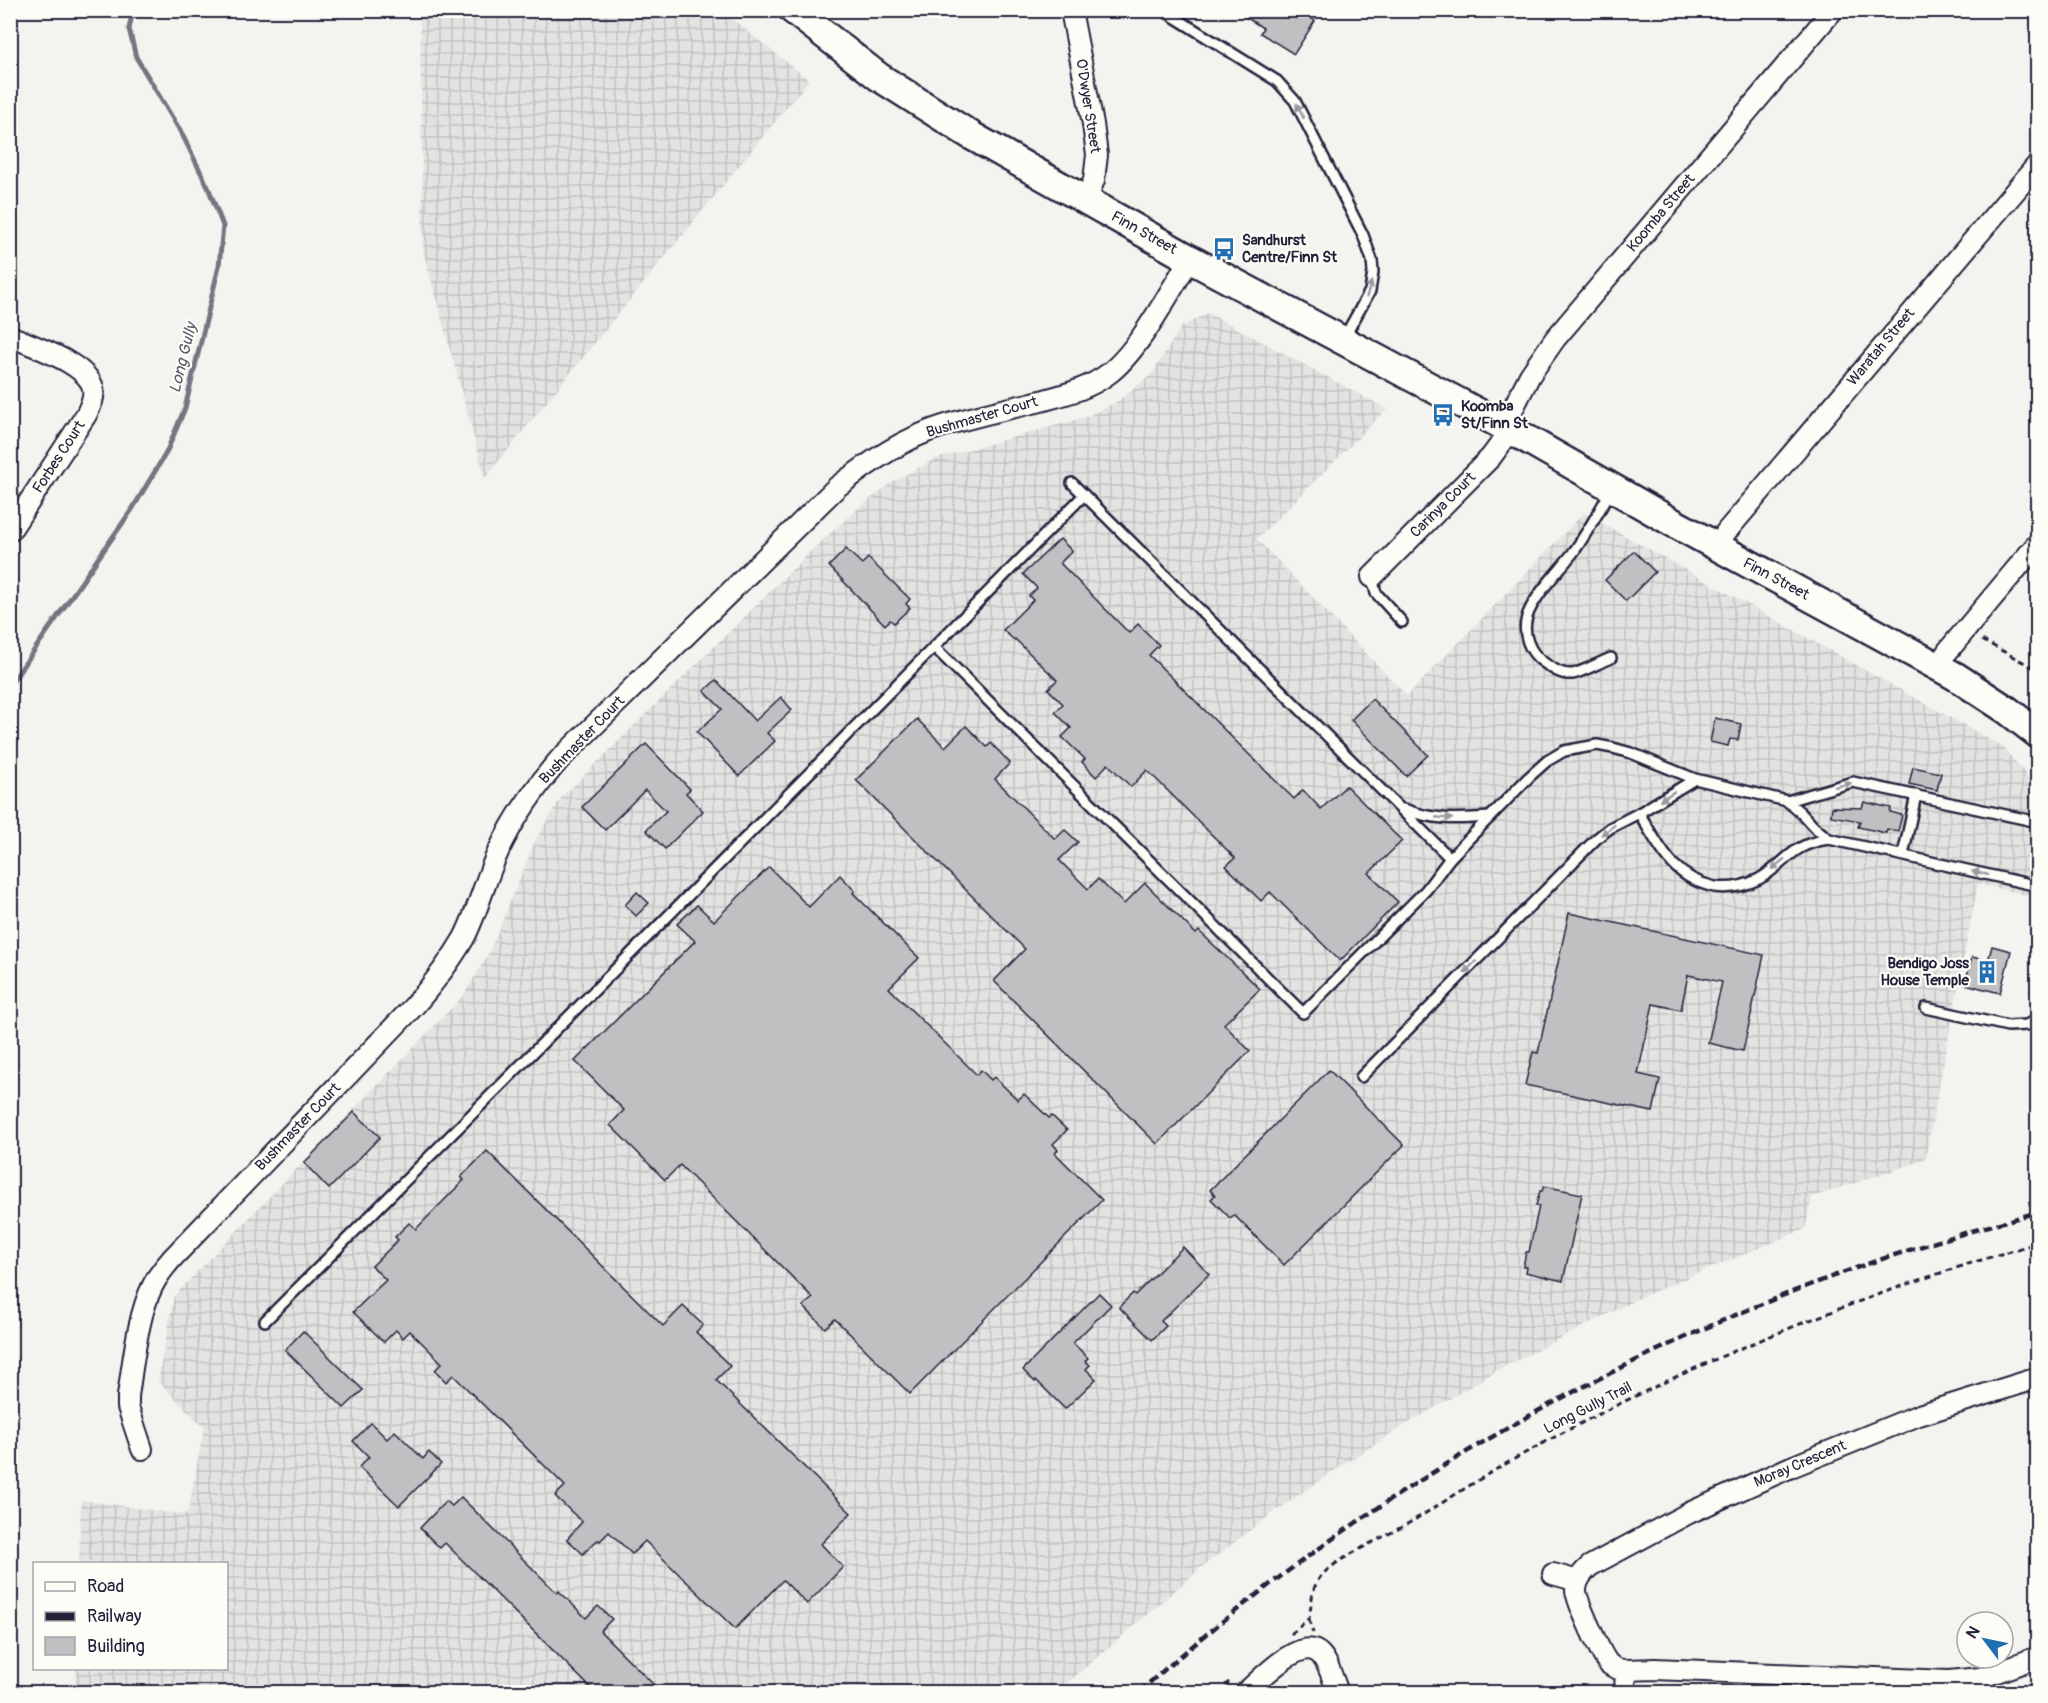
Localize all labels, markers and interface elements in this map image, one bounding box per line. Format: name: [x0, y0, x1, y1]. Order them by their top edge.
street label: O'Dwyer Street: [1071, 58, 1105, 155]
one-way arrow: [1295, 102, 1305, 119]
street label: Koomba Street: [1623, 169, 1700, 256]
street label: Finn Street: [1108, 207, 1181, 259]
place label: Sandhurst Centre/Finn St: [1242, 231, 1338, 267]
bus stop icon: Sandhurst Centre/Finn St: [1211, 236, 1237, 262]
one-way arrow: [1365, 280, 1375, 298]
street label: Waratah Street: [1843, 304, 1920, 390]
water label: Long Gully: [165, 319, 202, 395]
street label: Bushmaster Court: [924, 392, 1041, 442]
place label: Koomba St/Finn St: [1461, 397, 1529, 433]
bus stop icon: Koomba St/Finn St: [1430, 402, 1456, 428]
street label: Forbes Court: [29, 416, 90, 497]
street label: Carinya Court: [1406, 467, 1481, 542]
street label: Finn Street: [1740, 554, 1813, 605]
street label: Bushmaster Court: [535, 691, 629, 788]
one-way arrow: [1834, 779, 1852, 789]
one-way arrow: [1658, 791, 1675, 801]
one-way arrow: [1434, 814, 1453, 823]
one-way arrow: [1601, 824, 1617, 836]
one-way arrow: [1770, 857, 1786, 870]
one-way arrow: [1971, 867, 1990, 877]
place label: Bendigo Joss House Temple: [1881, 954, 1970, 990]
one-way arrow: [1463, 959, 1477, 973]
building icon: Bendigo Joss House Temple: [1974, 959, 2000, 985]
street label: Bushmaster Court: [251, 1078, 345, 1175]
street label: Long Gully Trail: [1541, 1378, 1635, 1438]
street label: Moray Crescent: [1751, 1436, 1850, 1492]
legend: [33, 1562, 228, 1670]
text: Road: [87, 1575, 124, 1598]
text: Railway: [87, 1605, 142, 1628]
north arrow: [1955, 1610, 2015, 1670]
text: N: [1962, 1623, 1985, 1642]
text: Building: [87, 1635, 145, 1658]

